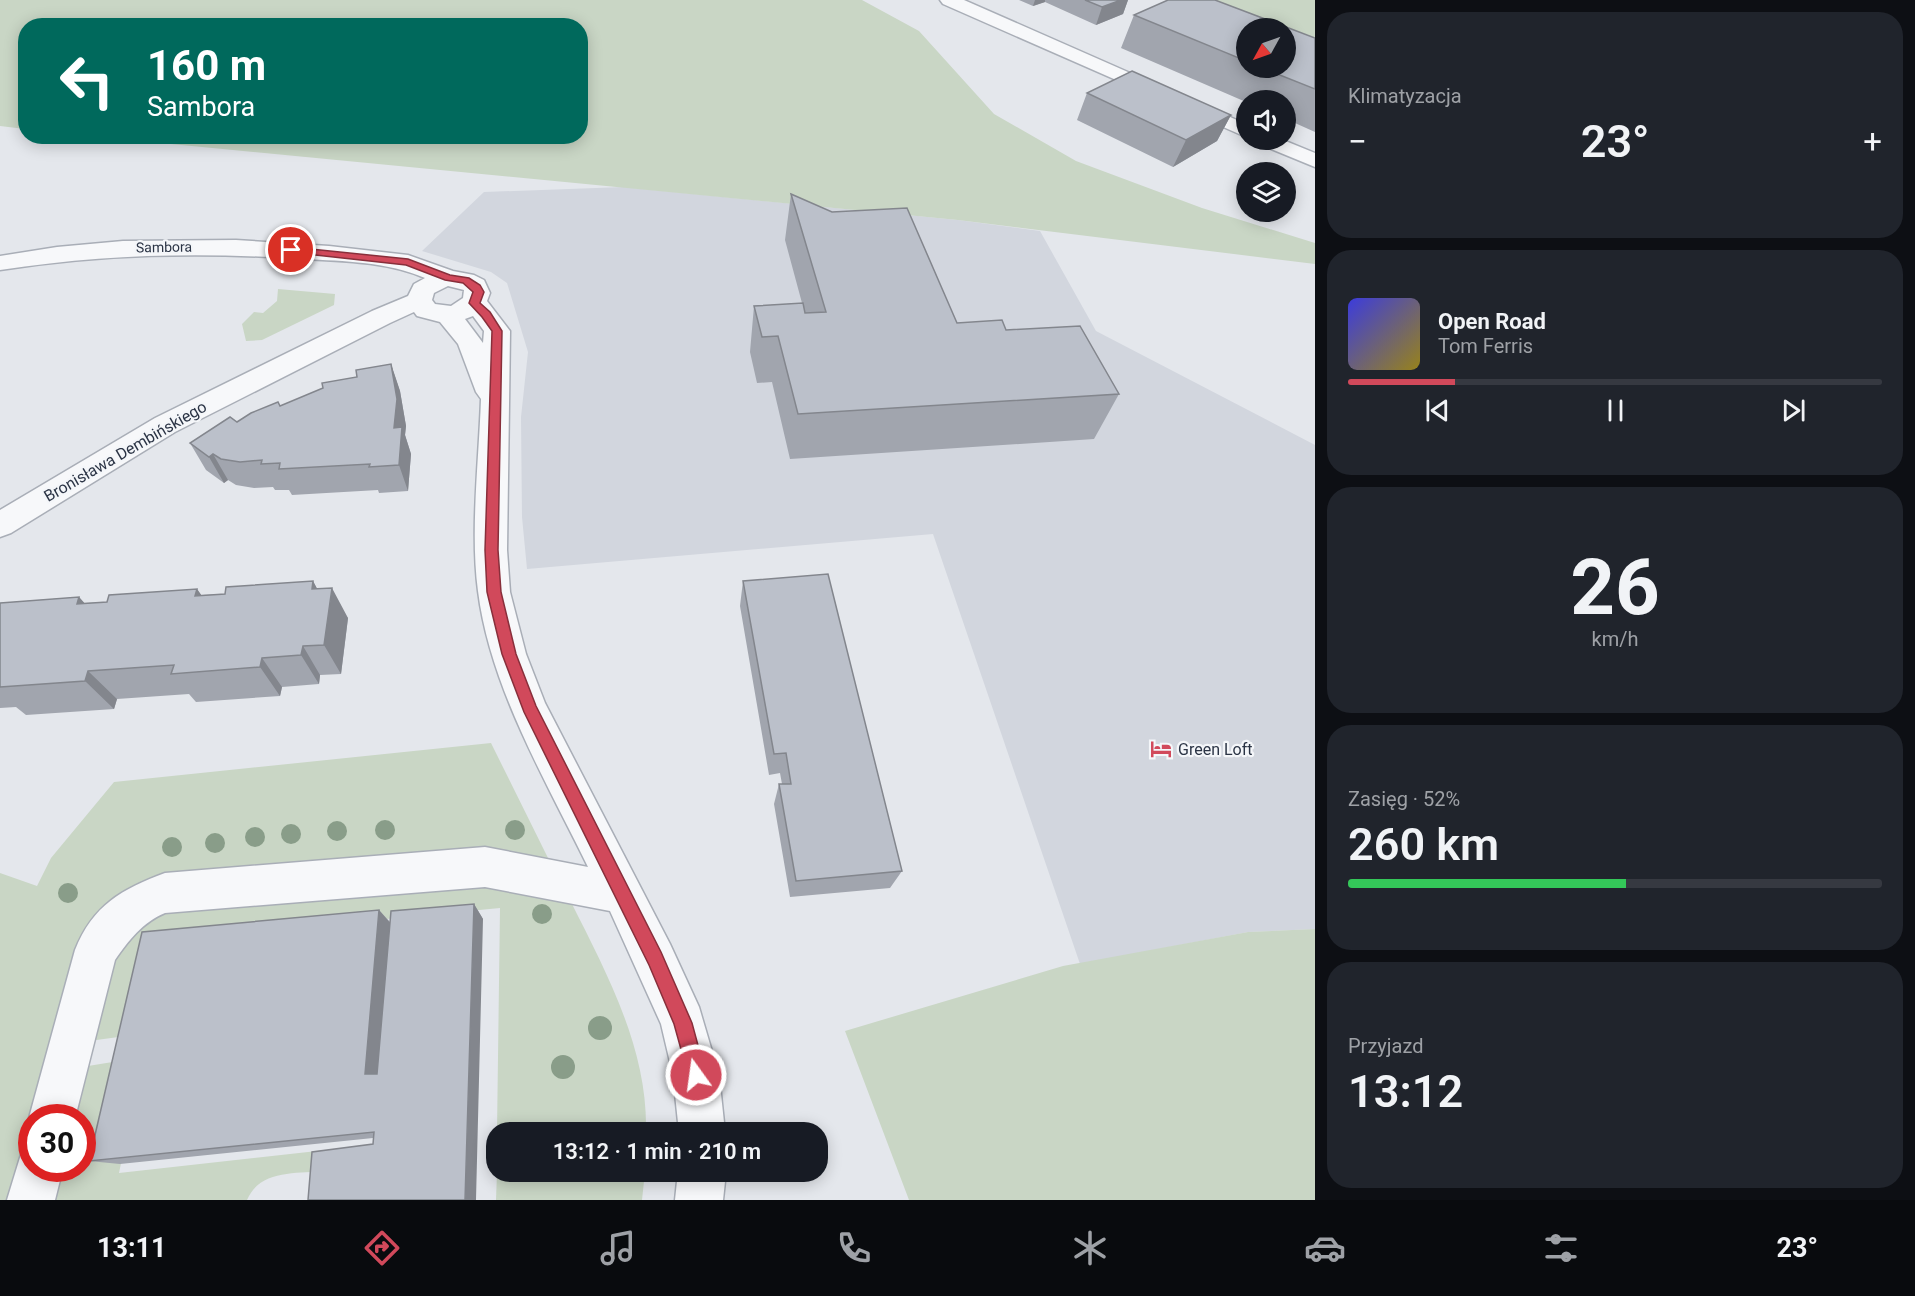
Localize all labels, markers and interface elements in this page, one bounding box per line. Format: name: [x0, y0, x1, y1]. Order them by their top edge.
north arrow: [1236, 18, 1296, 78]
map controls: [1236, 18, 1296, 222]
text: 160 m: [147, 41, 266, 90]
icon: left: [48, 42, 126, 120]
text: Klimatyzacja: [1348, 84, 1462, 108]
button: sound: [1236, 90, 1296, 150]
text: Sambora: [147, 91, 255, 123]
text: 23°: [1581, 115, 1649, 168]
text: −: [1348, 122, 1367, 161]
text: +: [1863, 122, 1882, 161]
button: layers: [1236, 162, 1296, 222]
pin: [265, 224, 316, 275]
icon: arrive: [274, 233, 307, 266]
street label: Sambora: [136, 239, 192, 255]
text: Open Road: [1438, 309, 1546, 334]
text: Tom Ferris: [1438, 334, 1533, 358]
icon: previous: [1421, 394, 1454, 427]
icon: pause: [1599, 394, 1632, 427]
icon: next: [1777, 394, 1810, 427]
street label: Bronisława Dembińskiego: [41, 397, 210, 506]
text: 26: [1570, 542, 1660, 633]
text: km/h: [1592, 627, 1638, 651]
hotel icon: Green Loft: [1149, 737, 1173, 761]
place label: Green Loft: [1178, 740, 1252, 759]
text: Zasięg · 52%: [1348, 787, 1460, 811]
text: 260 km: [1348, 818, 1499, 871]
text: Przyjazd: [1348, 1034, 1424, 1058]
position arrow: [664, 1043, 728, 1107]
text: 13:12: [1348, 1065, 1463, 1118]
speed limit sign: 30: [18, 1104, 96, 1182]
text: 13:12 · 1 min · 210 m: [553, 1139, 761, 1164]
icon: directions: [361, 1227, 403, 1269]
icon: music: [597, 1227, 639, 1269]
icon: phone: [833, 1227, 875, 1269]
icon: climate: [1069, 1227, 1111, 1269]
icon: car: [1304, 1227, 1346, 1269]
icon: filters: [1540, 1227, 1582, 1269]
text: 13:11: [97, 1232, 167, 1264]
text: 23°: [1776, 1232, 1818, 1264]

